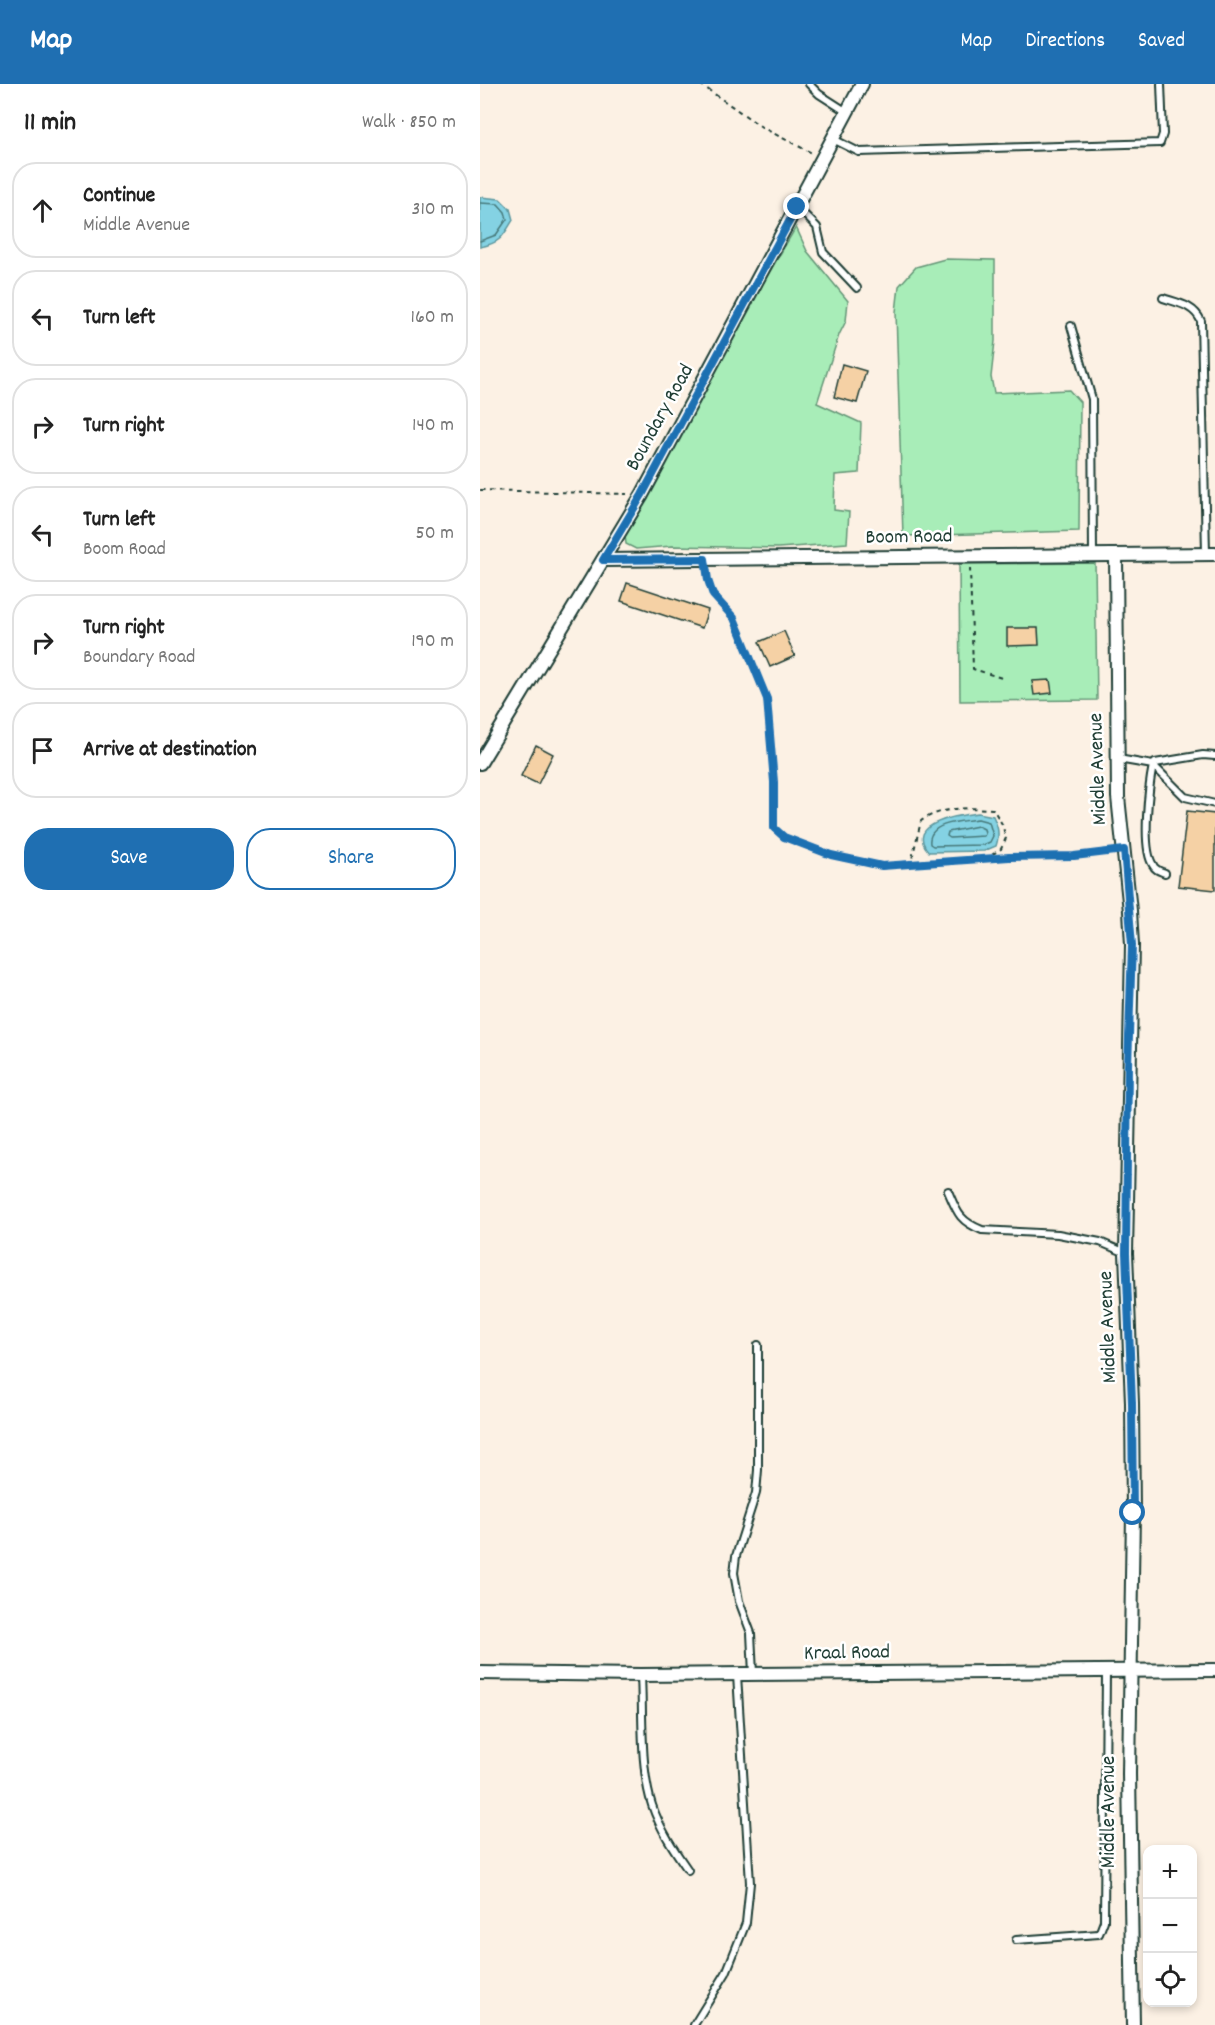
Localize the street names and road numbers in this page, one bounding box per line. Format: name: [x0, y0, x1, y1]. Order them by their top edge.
street label: Boundary Road: [619, 359, 703, 477]
street label: Boom Road: [865, 522, 953, 554]
street label: Middle Avenue: [1082, 712, 1116, 826]
street label: Middle Avenue: [1092, 1270, 1126, 1384]
street label: Kraal Road: [804, 1638, 890, 1670]
street label: Middle Avenue: [1095, 1756, 1125, 1868]

